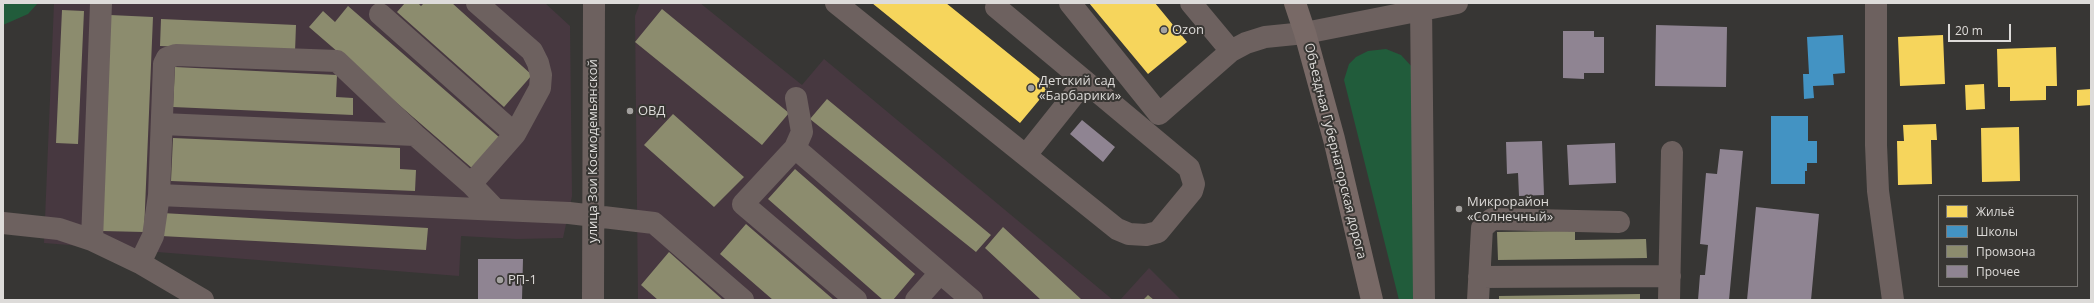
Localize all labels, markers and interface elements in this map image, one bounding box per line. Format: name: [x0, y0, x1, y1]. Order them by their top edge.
scale bar: [1950, 16, 2013, 42]
place label: Ozon: [1172, 22, 1204, 38]
text: 20 m: [1955, 22, 1983, 39]
marker: Ozon: [1159, 25, 1169, 35]
street label: Объездная Губернаторская дорога: [1301, 41, 1369, 261]
street label: улица Зои Космодемьянской: [585, 59, 601, 243]
place label: Детский сад «Барбарики»: [1039, 73, 1121, 104]
marker: Детский сад «Барбарики»: [1026, 83, 1036, 93]
place label: ОВД: [638, 103, 665, 119]
marker: ОВД: [625, 106, 635, 116]
place label: Микрорайон «Солнечный»: [1467, 194, 1553, 225]
legend: [1938, 195, 2078, 287]
text: Жильё: [1976, 203, 2014, 220]
marker: Микрорайон «Солнечный»: [1454, 204, 1464, 214]
text: Школы: [1976, 223, 2018, 240]
text: Промзона: [1976, 243, 2035, 260]
text: Прочее: [1976, 263, 2020, 280]
place label: РП-1: [508, 272, 537, 288]
marker: РП-1: [495, 275, 505, 285]

